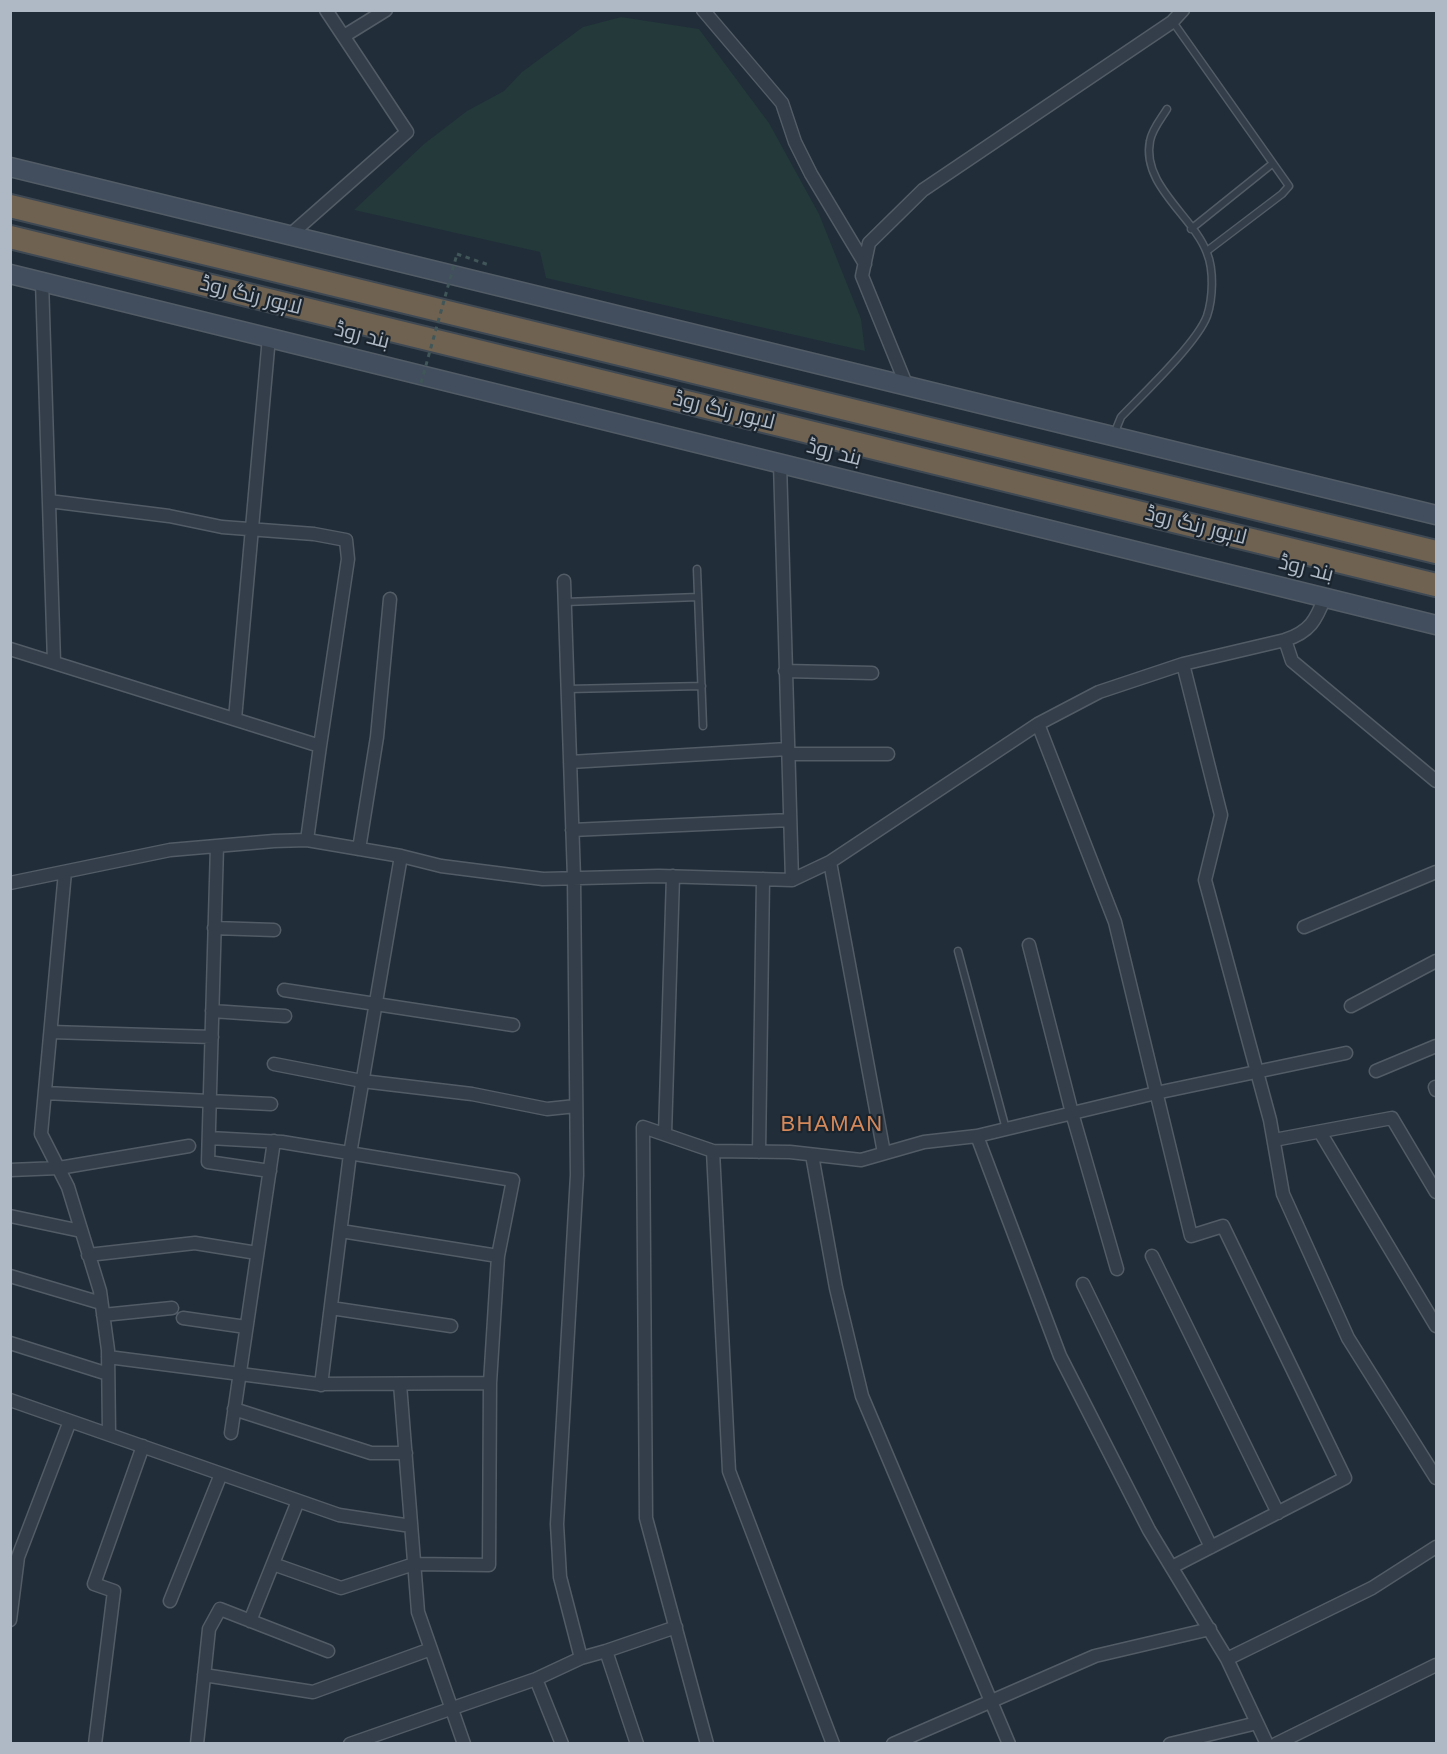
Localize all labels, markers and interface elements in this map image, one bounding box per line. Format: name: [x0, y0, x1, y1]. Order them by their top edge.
street label: لاہور رنگ روڈ: [198, 271, 304, 321]
street label: بند روڈ: [332, 317, 392, 355]
street label: لاہور رنگ روڈ: [671, 386, 777, 436]
street label: بند روڈ: [804, 434, 864, 472]
street label: لاہور رنگ روڈ: [1143, 501, 1249, 551]
street label: بند روڈ: [1276, 550, 1336, 588]
district label: BHAMAN: [780, 1112, 884, 1138]

